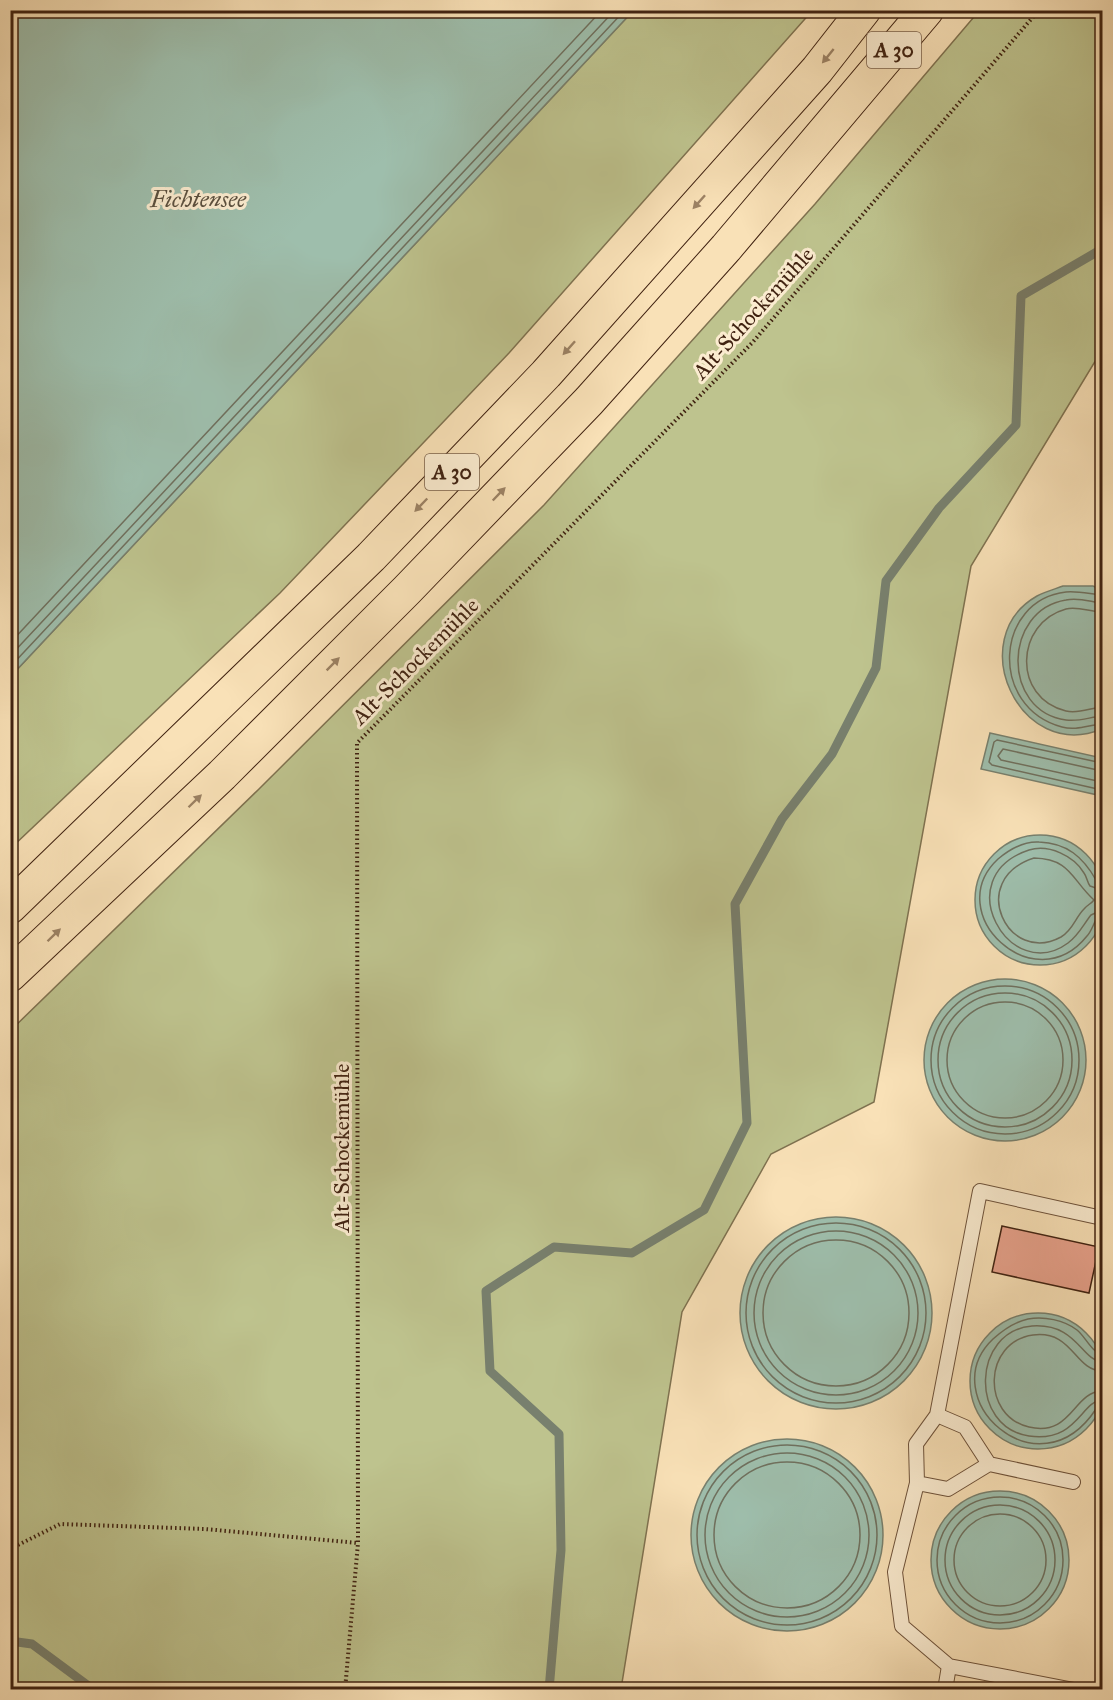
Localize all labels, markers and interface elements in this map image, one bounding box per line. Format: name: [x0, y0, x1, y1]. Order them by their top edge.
road number: A 30: [867, 32, 921, 68]
one-way arrow: [821, 48, 834, 64]
water label: Fichtensee: [149, 184, 247, 214]
one-way arrow: [693, 194, 706, 209]
street label: Alt-Schockemühle: [686, 241, 819, 385]
one-way arrow: [563, 340, 576, 355]
road number: A 30: [425, 454, 479, 490]
one-way arrow: [492, 488, 506, 502]
one-way arrow: [414, 497, 428, 511]
street label: Alt-Schockemühle: [345, 592, 484, 731]
one-way arrow: [326, 657, 340, 671]
one-way arrow: [187, 794, 201, 808]
one-way arrow: [46, 928, 61, 942]
street label: Alt-Schockemühle: [328, 1064, 355, 1233]

